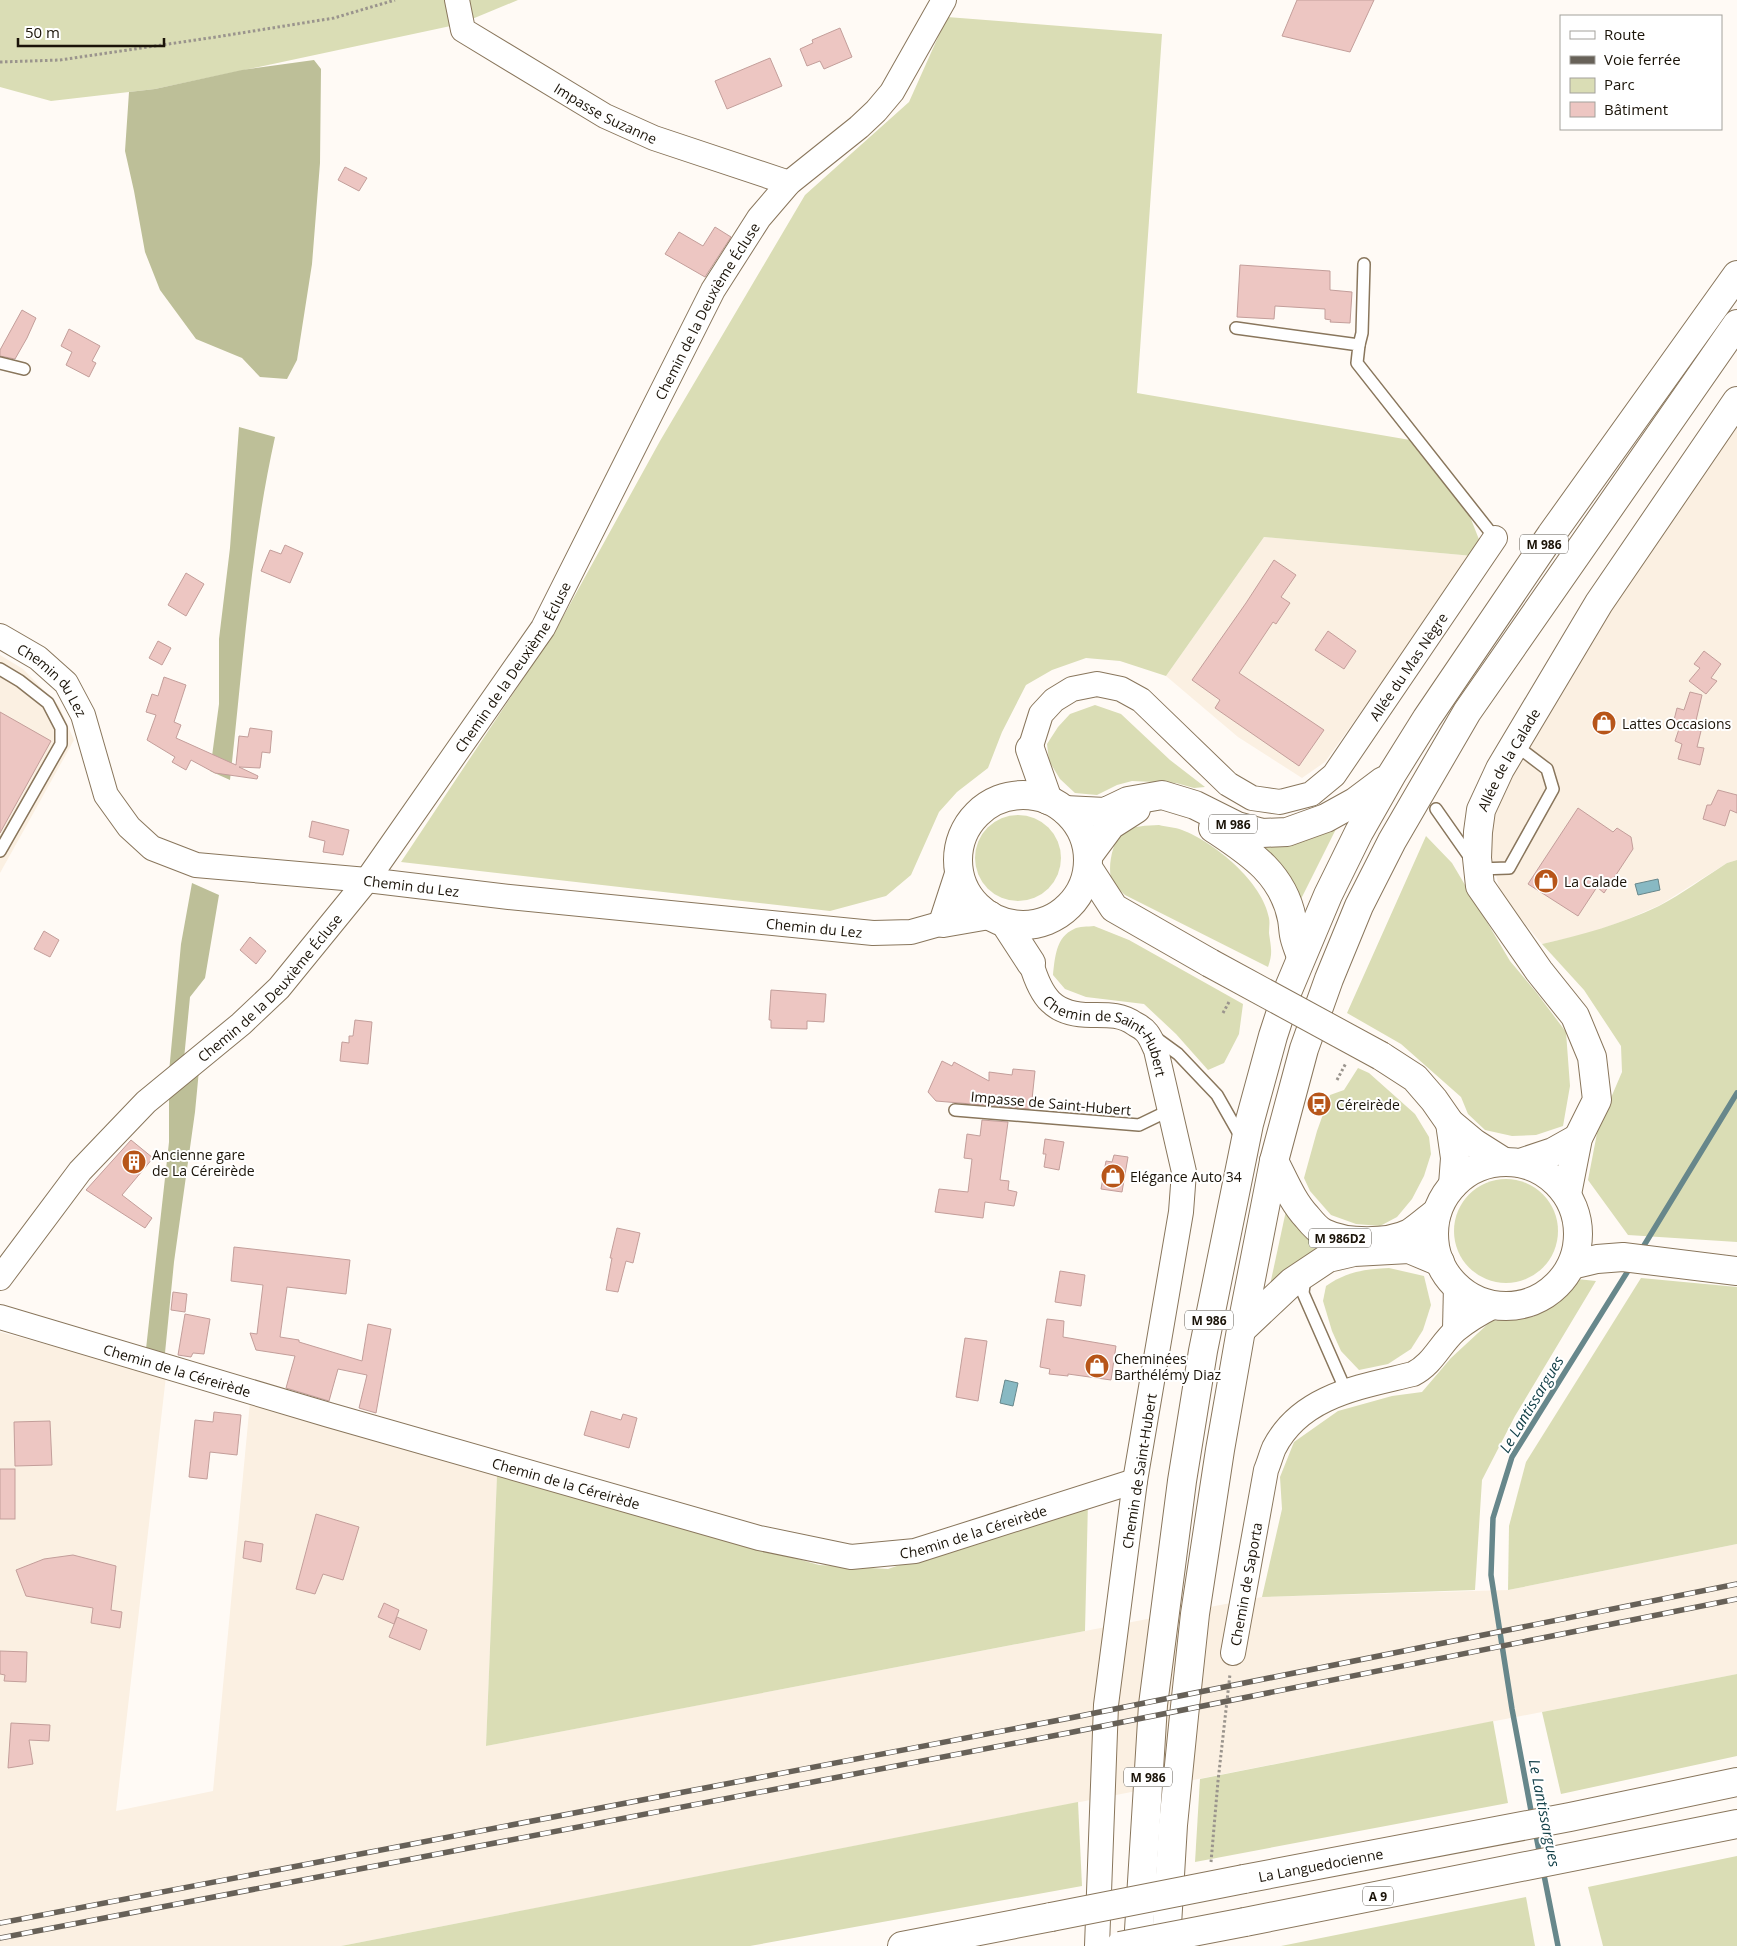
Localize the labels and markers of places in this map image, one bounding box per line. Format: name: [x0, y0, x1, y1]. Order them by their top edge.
shop icon: Lattes Occasions: [1591, 710, 1617, 736]
place label: Lattes Occasions: [1622, 714, 1732, 733]
shop icon: La Calade: [1533, 868, 1559, 894]
place label: La Calade: [1564, 872, 1627, 891]
bus stop icon: Céreirède: [1306, 1091, 1332, 1117]
place label: Céreirède: [1336, 1095, 1400, 1114]
place label: Ancienne gare de La Céreirède: [152, 1145, 255, 1180]
building icon: Ancienne gare de La Céreirède: [121, 1149, 147, 1175]
shop icon: Elégance Auto 34: [1100, 1163, 1126, 1189]
place label: Elégance Auto 34: [1130, 1167, 1242, 1186]
place label: Cheminées Barthélémy Diaz: [1114, 1349, 1221, 1384]
shop icon: Cheminées Barthélémy Diaz: [1084, 1353, 1110, 1379]

